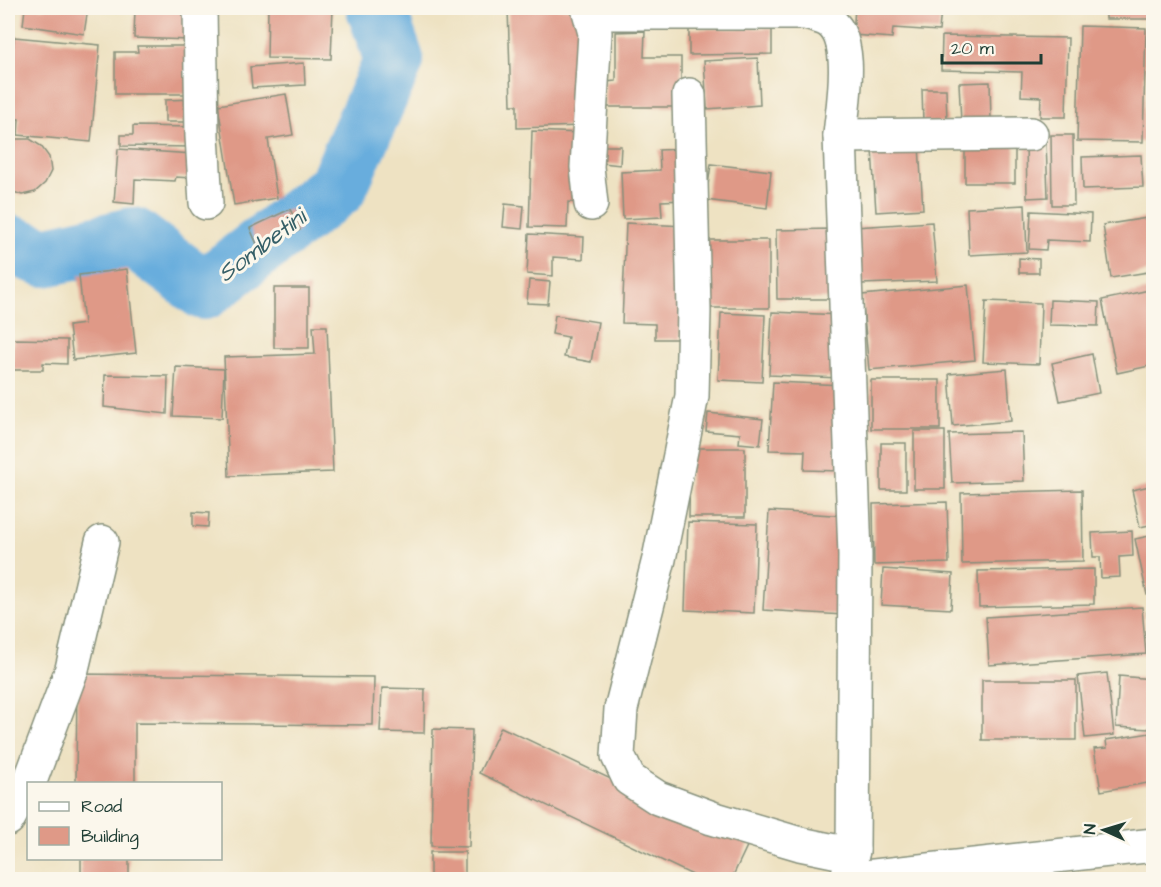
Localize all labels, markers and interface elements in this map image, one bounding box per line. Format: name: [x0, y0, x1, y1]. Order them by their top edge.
scale bar: [942, 27, 1041, 65]
text: 20 m: [951, 36, 994, 61]
water label: Sombetini: [211, 199, 316, 291]
legend: [27, 782, 222, 860]
text: Road: [81, 794, 122, 819]
north arrow: [1074, 800, 1134, 860]
text: N: [1079, 823, 1101, 835]
text: Building: [81, 824, 139, 850]

